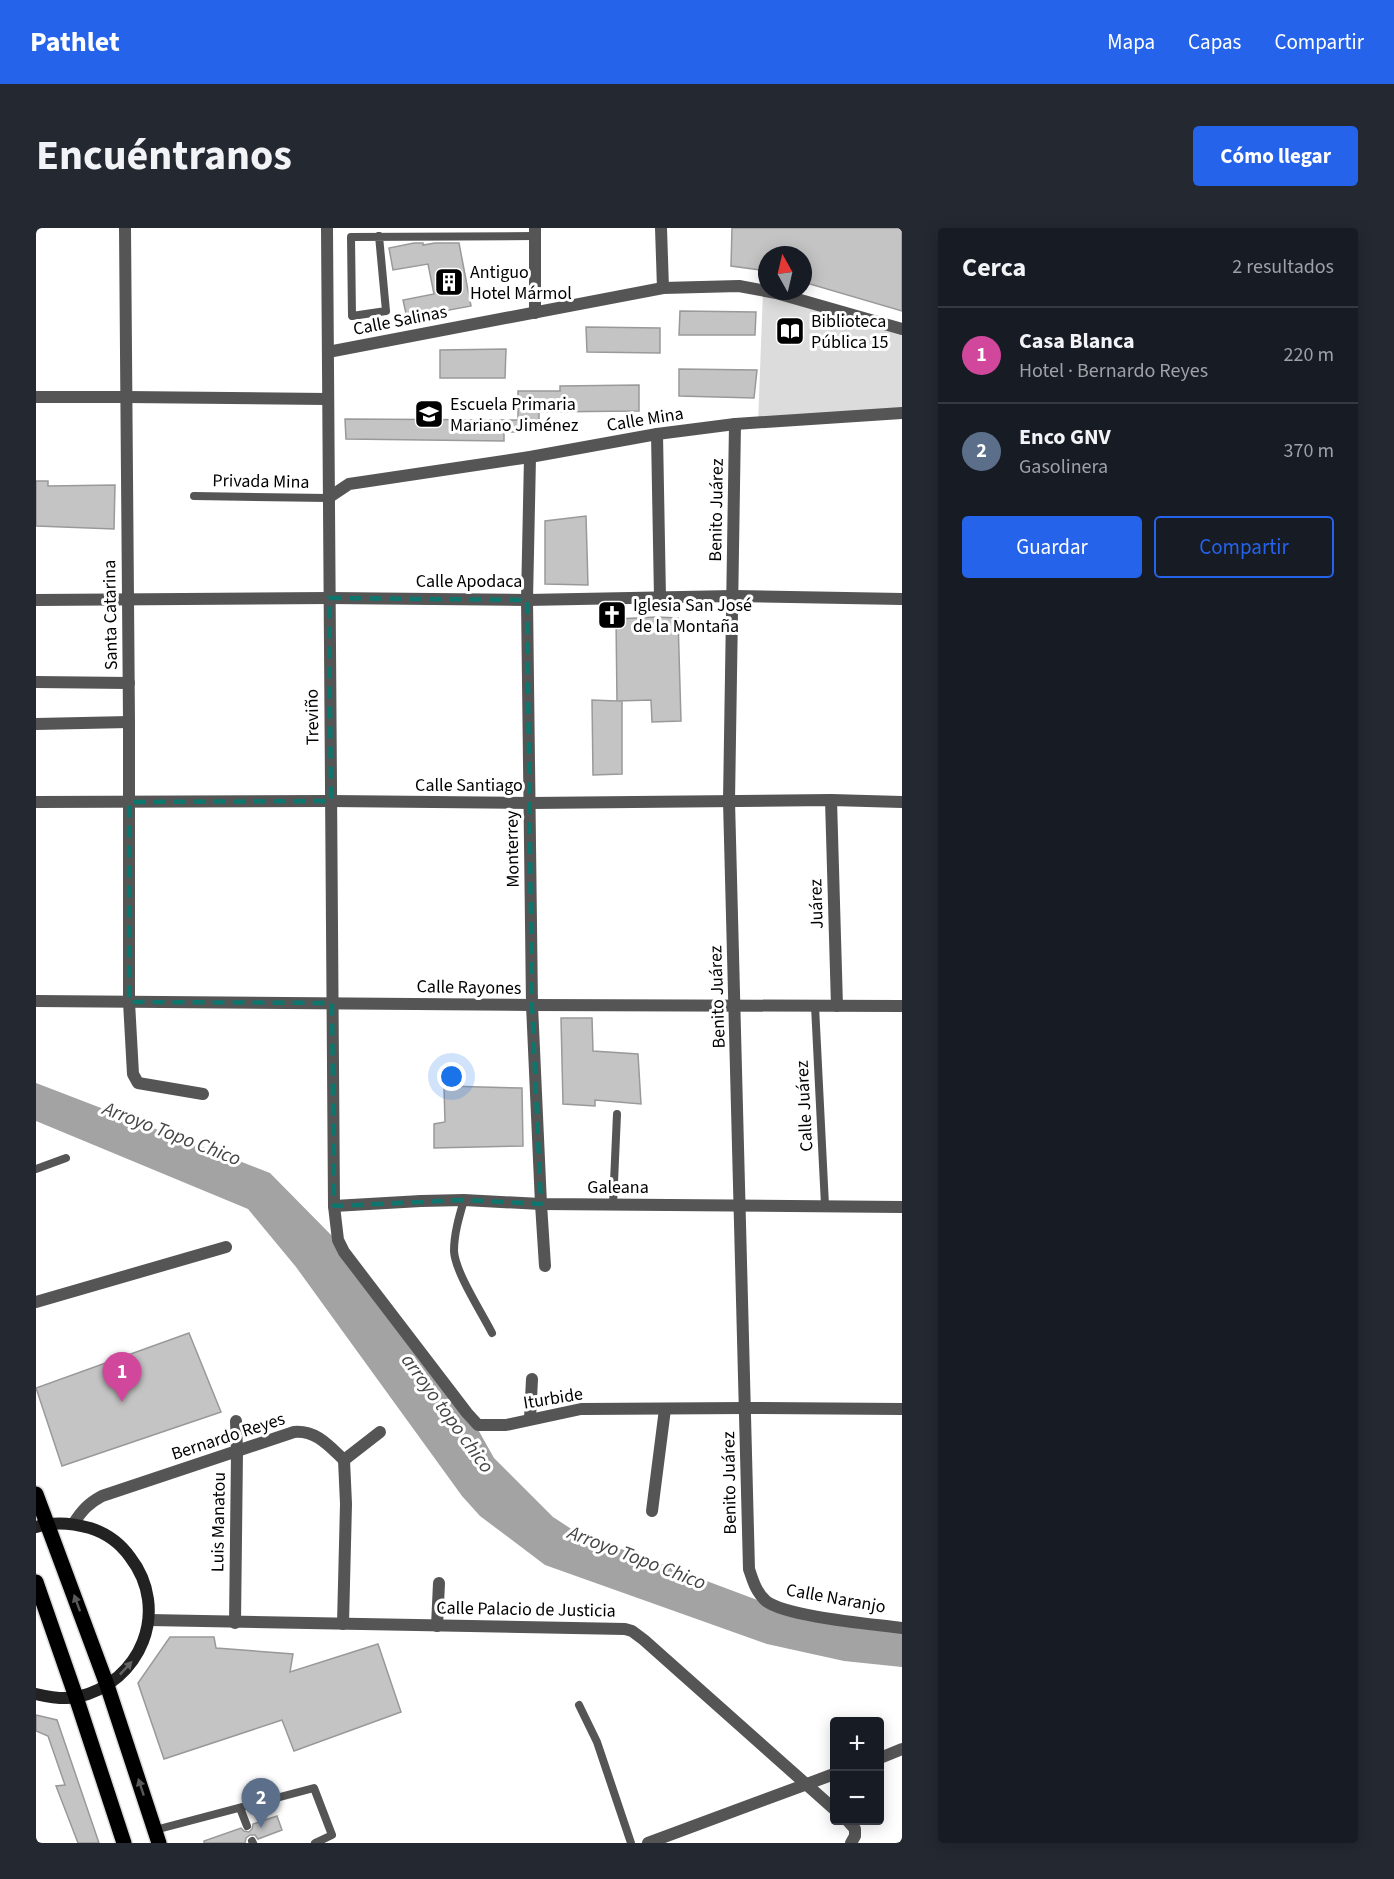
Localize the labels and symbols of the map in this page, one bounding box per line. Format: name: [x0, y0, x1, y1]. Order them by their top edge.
north arrow: [758, 246, 812, 300]
place label: Antiguo Hotel Mármol: [470, 260, 572, 306]
building icon: Antiguo Hotel Mármol: [433, 266, 465, 298]
street label: Calle Salinas: [351, 299, 449, 342]
place label: Biblioteca Pública 15: [811, 309, 889, 355]
library icon: Biblioteca Pública 15: [774, 315, 806, 347]
place label: Escuela Primaria Mariano Jiménez: [450, 392, 579, 438]
school or university icon: Escuela Primaria Mariano Jiménez: [413, 398, 445, 430]
street label: Calle Mina: [605, 401, 685, 438]
street label: Benito Juárez: [703, 458, 730, 562]
street label: Privada Mina: [212, 468, 310, 495]
street label: Santa Catarina: [97, 560, 124, 670]
street label: Calle Apodaca: [416, 569, 522, 594]
place label: Iglesia San José de la Montaña: [633, 593, 752, 639]
church icon: Iglesia San José de la Montaña: [596, 599, 628, 631]
street label: Treviño: [300, 689, 325, 745]
street label: Calle Santiago: [415, 773, 523, 798]
street label: Monterrey: [499, 810, 526, 888]
street label: Juárez: [803, 878, 830, 929]
street label: Benito Juárez: [703, 945, 732, 1049]
street label: Calle Rayones: [416, 974, 522, 1001]
street label: Calle Juárez: [790, 1059, 819, 1152]
your location: [437, 1062, 466, 1091]
water label: Arroyo Topo Chico: [97, 1094, 245, 1173]
street label: Galeana: [587, 1175, 649, 1200]
water label: arroyo topo chico: [394, 1348, 500, 1479]
pin: 1: [102, 1352, 142, 1402]
street label: Iturbide: [521, 1381, 585, 1416]
street label: Bernardo Reyes: [168, 1406, 288, 1467]
street label: Benito Juárez: [716, 1431, 743, 1535]
street label: Luis Manatou: [205, 1472, 232, 1572]
water label: Arroyo Topo Chico: [562, 1518, 710, 1597]
street label: Calle Naranjo: [784, 1577, 888, 1620]
one-way arrow: [71, 1594, 81, 1612]
street label: Calle Palacio de Justicia: [436, 1595, 616, 1624]
one-way arrow: [119, 1661, 132, 1676]
one-way arrow: [136, 1778, 145, 1796]
pin: 2: [242, 1778, 280, 1828]

